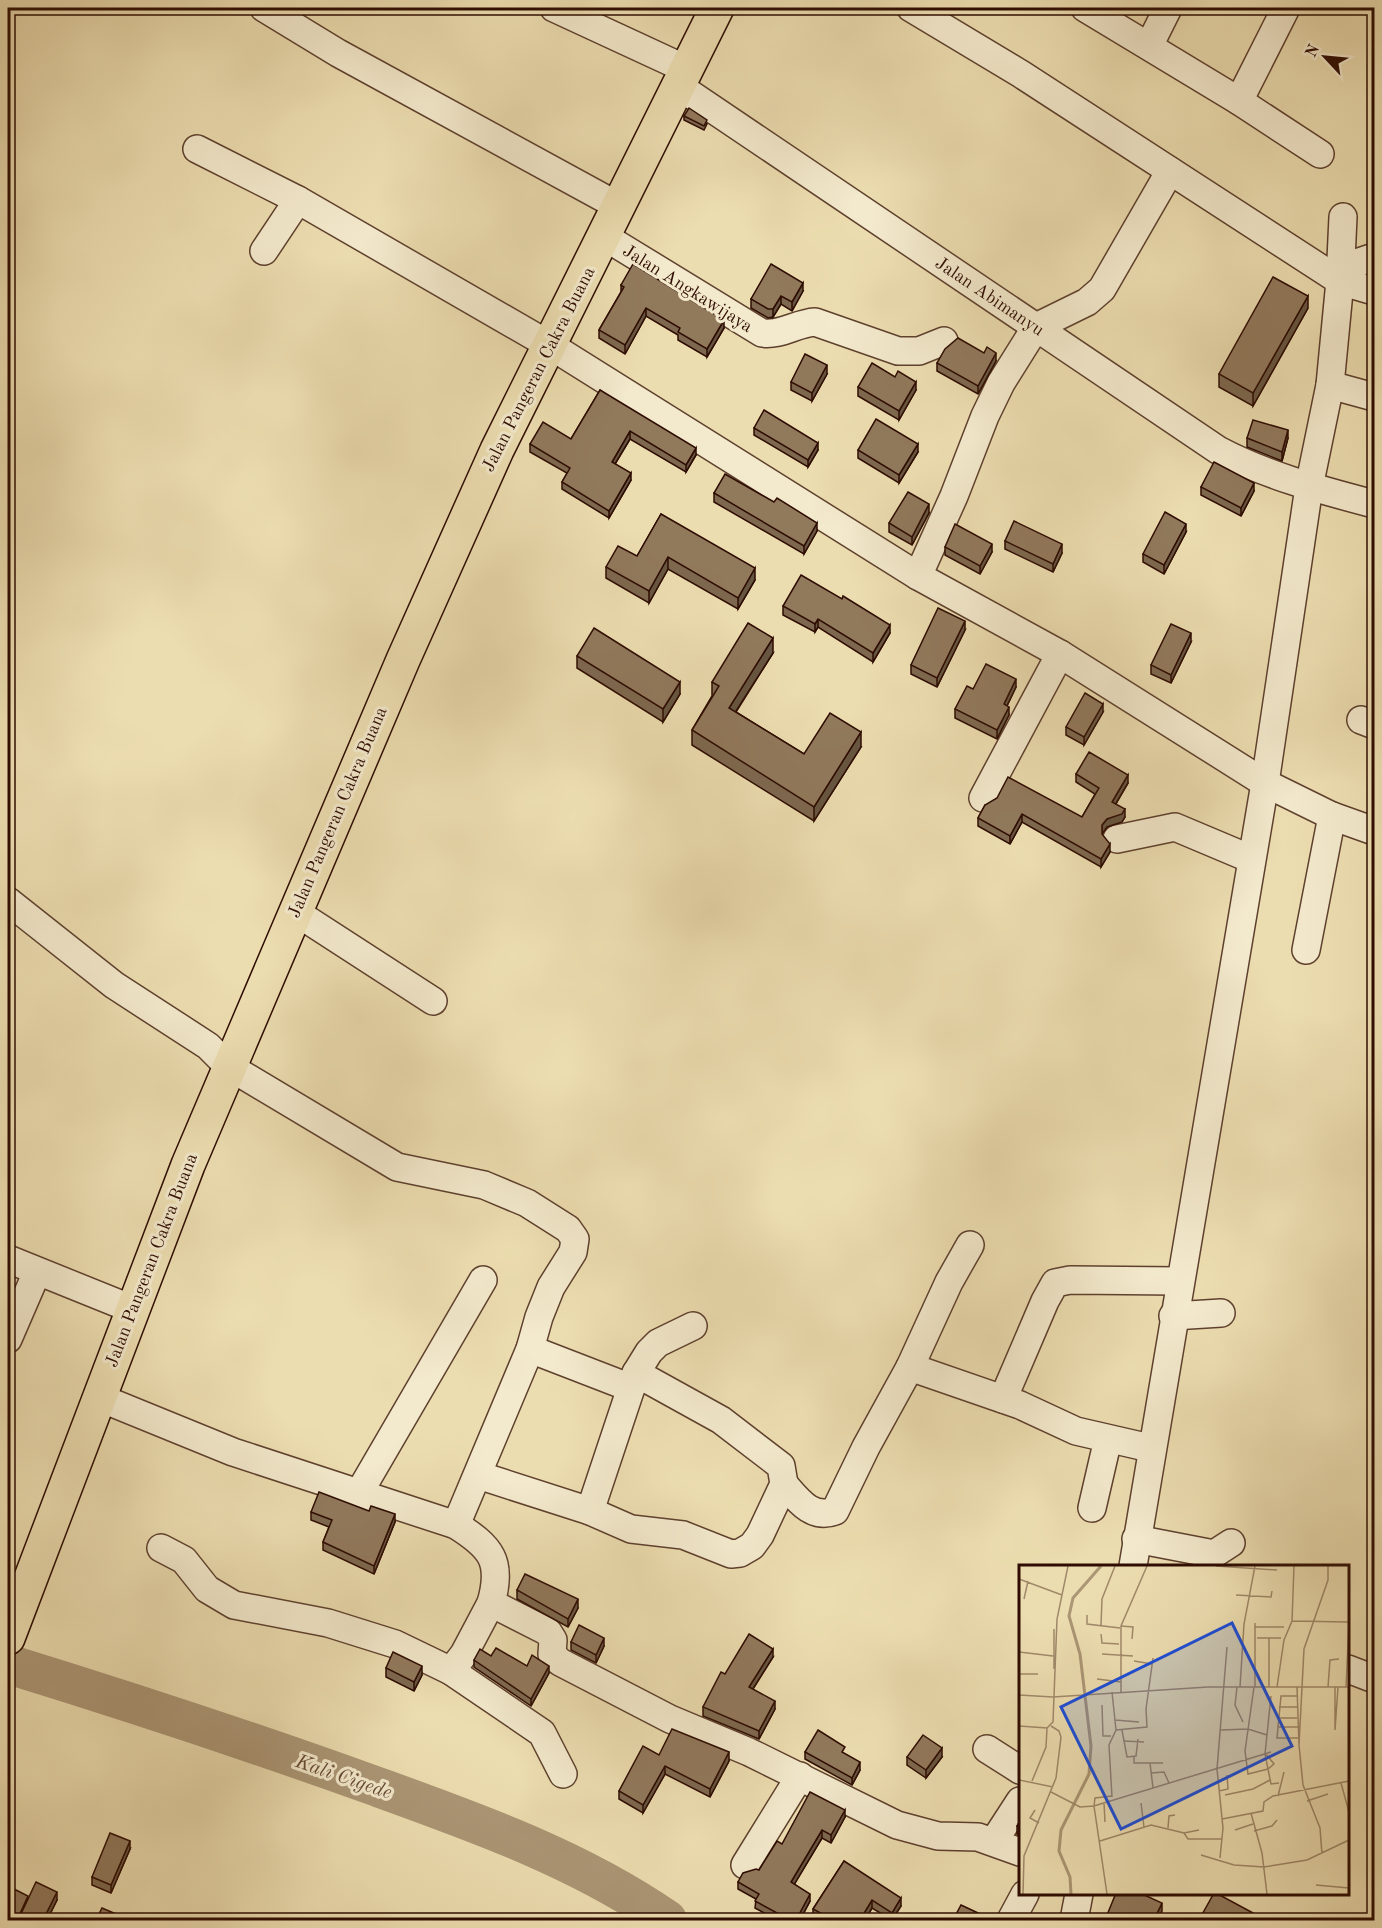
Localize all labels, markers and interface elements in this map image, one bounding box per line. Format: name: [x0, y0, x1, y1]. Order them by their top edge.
north arrow: [1295, 27, 1355, 87]
text: N: [1303, 42, 1324, 60]
street label: Jalan Angkawijaya: [619, 242, 756, 336]
street label: Jalan Abimanyu: [932, 254, 1047, 340]
street label: Jalan Pangeran Cakra Buana: [479, 264, 599, 475]
street label: Jalan Pangeran Cakra Buana: [285, 704, 391, 921]
street label: Jalan Pangeran Cakra Buana: [103, 1151, 201, 1370]
inset map: [1019, 1565, 1349, 1895]
water label: Kali Cigede: [292, 1752, 394, 1804]

